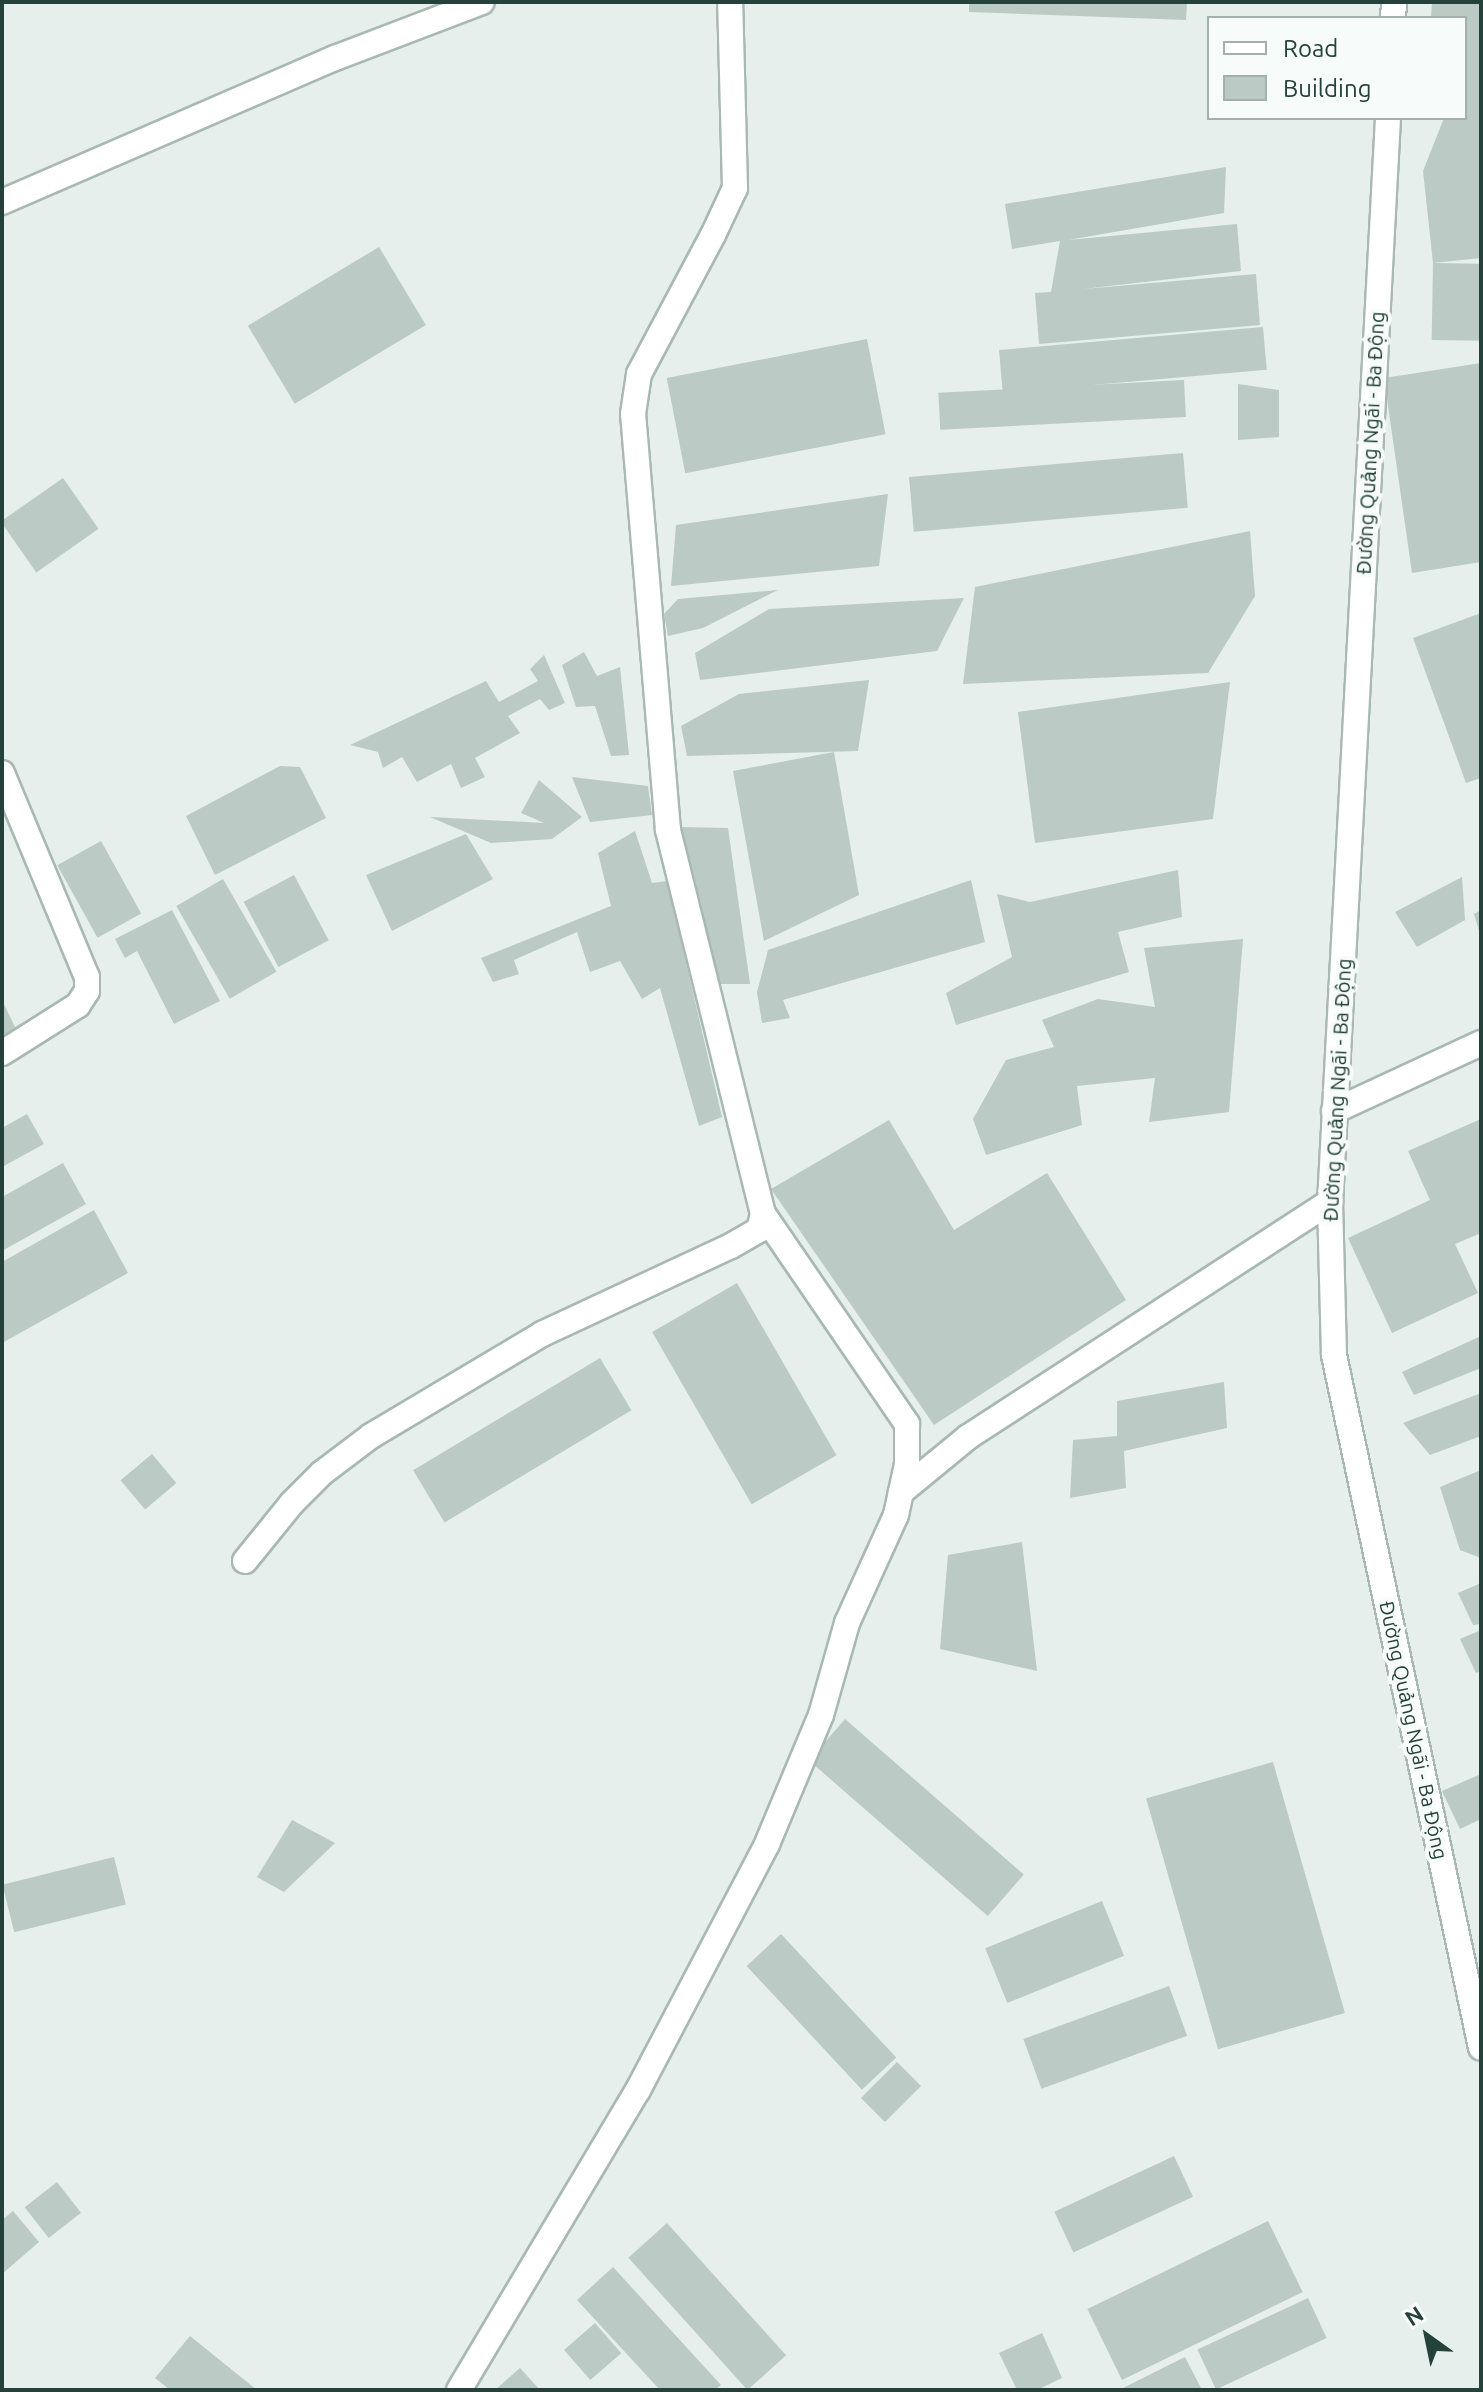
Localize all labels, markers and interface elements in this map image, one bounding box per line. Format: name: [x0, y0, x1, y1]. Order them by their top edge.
legend: [1207, 16, 1467, 120]
text: Road: [1283, 35, 1338, 62]
text: Building: [1283, 75, 1371, 102]
street label: Đường Quảng Ngãi - Ba Động: [1351, 311, 1389, 575]
street label: Đường Quảng Ngãi - Ba Động: [1318, 958, 1356, 1222]
street label: Đường Quảng Ngãi - Ba Động: [1375, 1599, 1453, 1861]
north arrow: [1387, 2296, 1467, 2376]
text: N: [1400, 2301, 1427, 2330]

